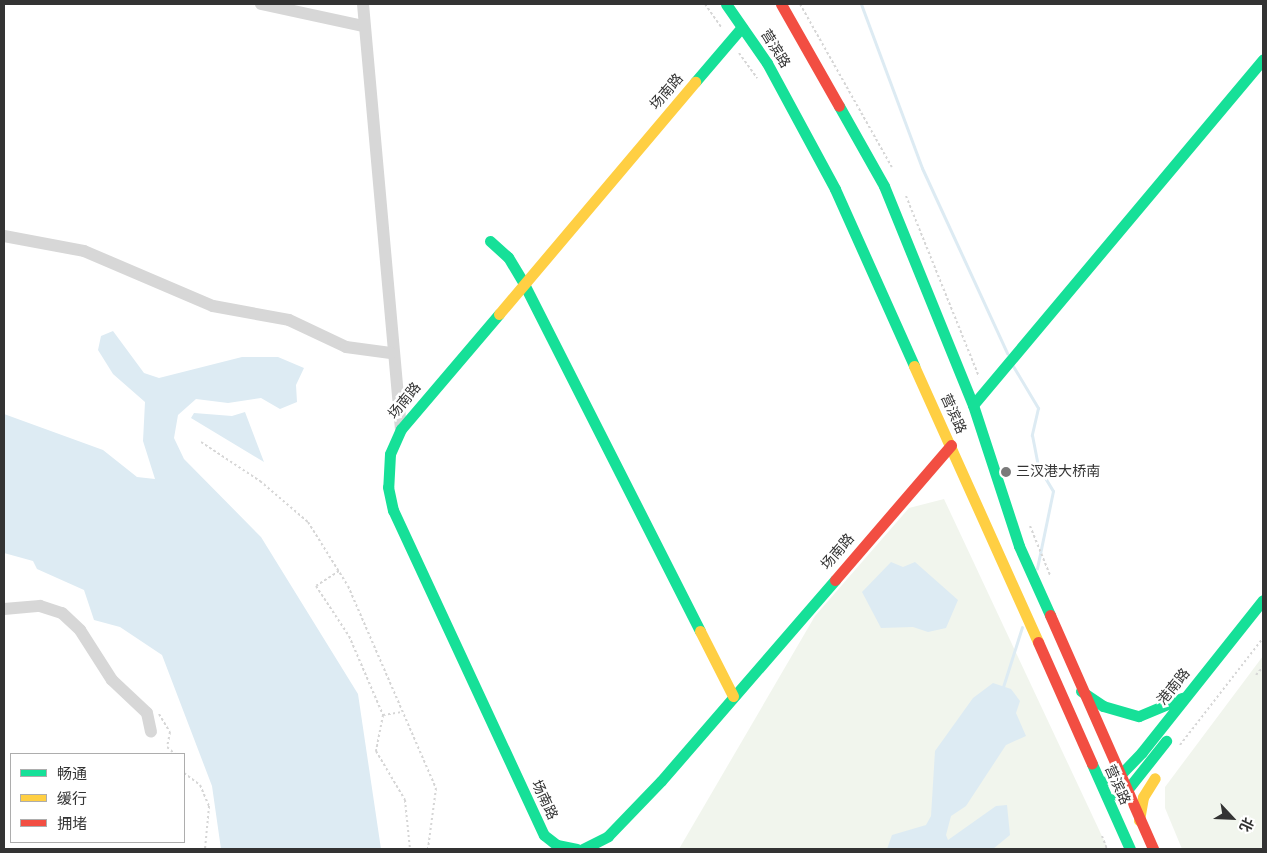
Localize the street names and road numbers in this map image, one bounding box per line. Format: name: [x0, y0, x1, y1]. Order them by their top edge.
street label: 营滨路: [757, 27, 793, 71]
street label: 场南路: [647, 71, 687, 113]
street label: 场南路: [385, 379, 425, 423]
street label: 营滨路: [937, 391, 969, 437]
street label: 场南路: [818, 531, 858, 573]
street label: 港南路: [1154, 665, 1194, 709]
street label: 营滨路: [1101, 762, 1133, 808]
street label: 场南路: [528, 777, 560, 823]

